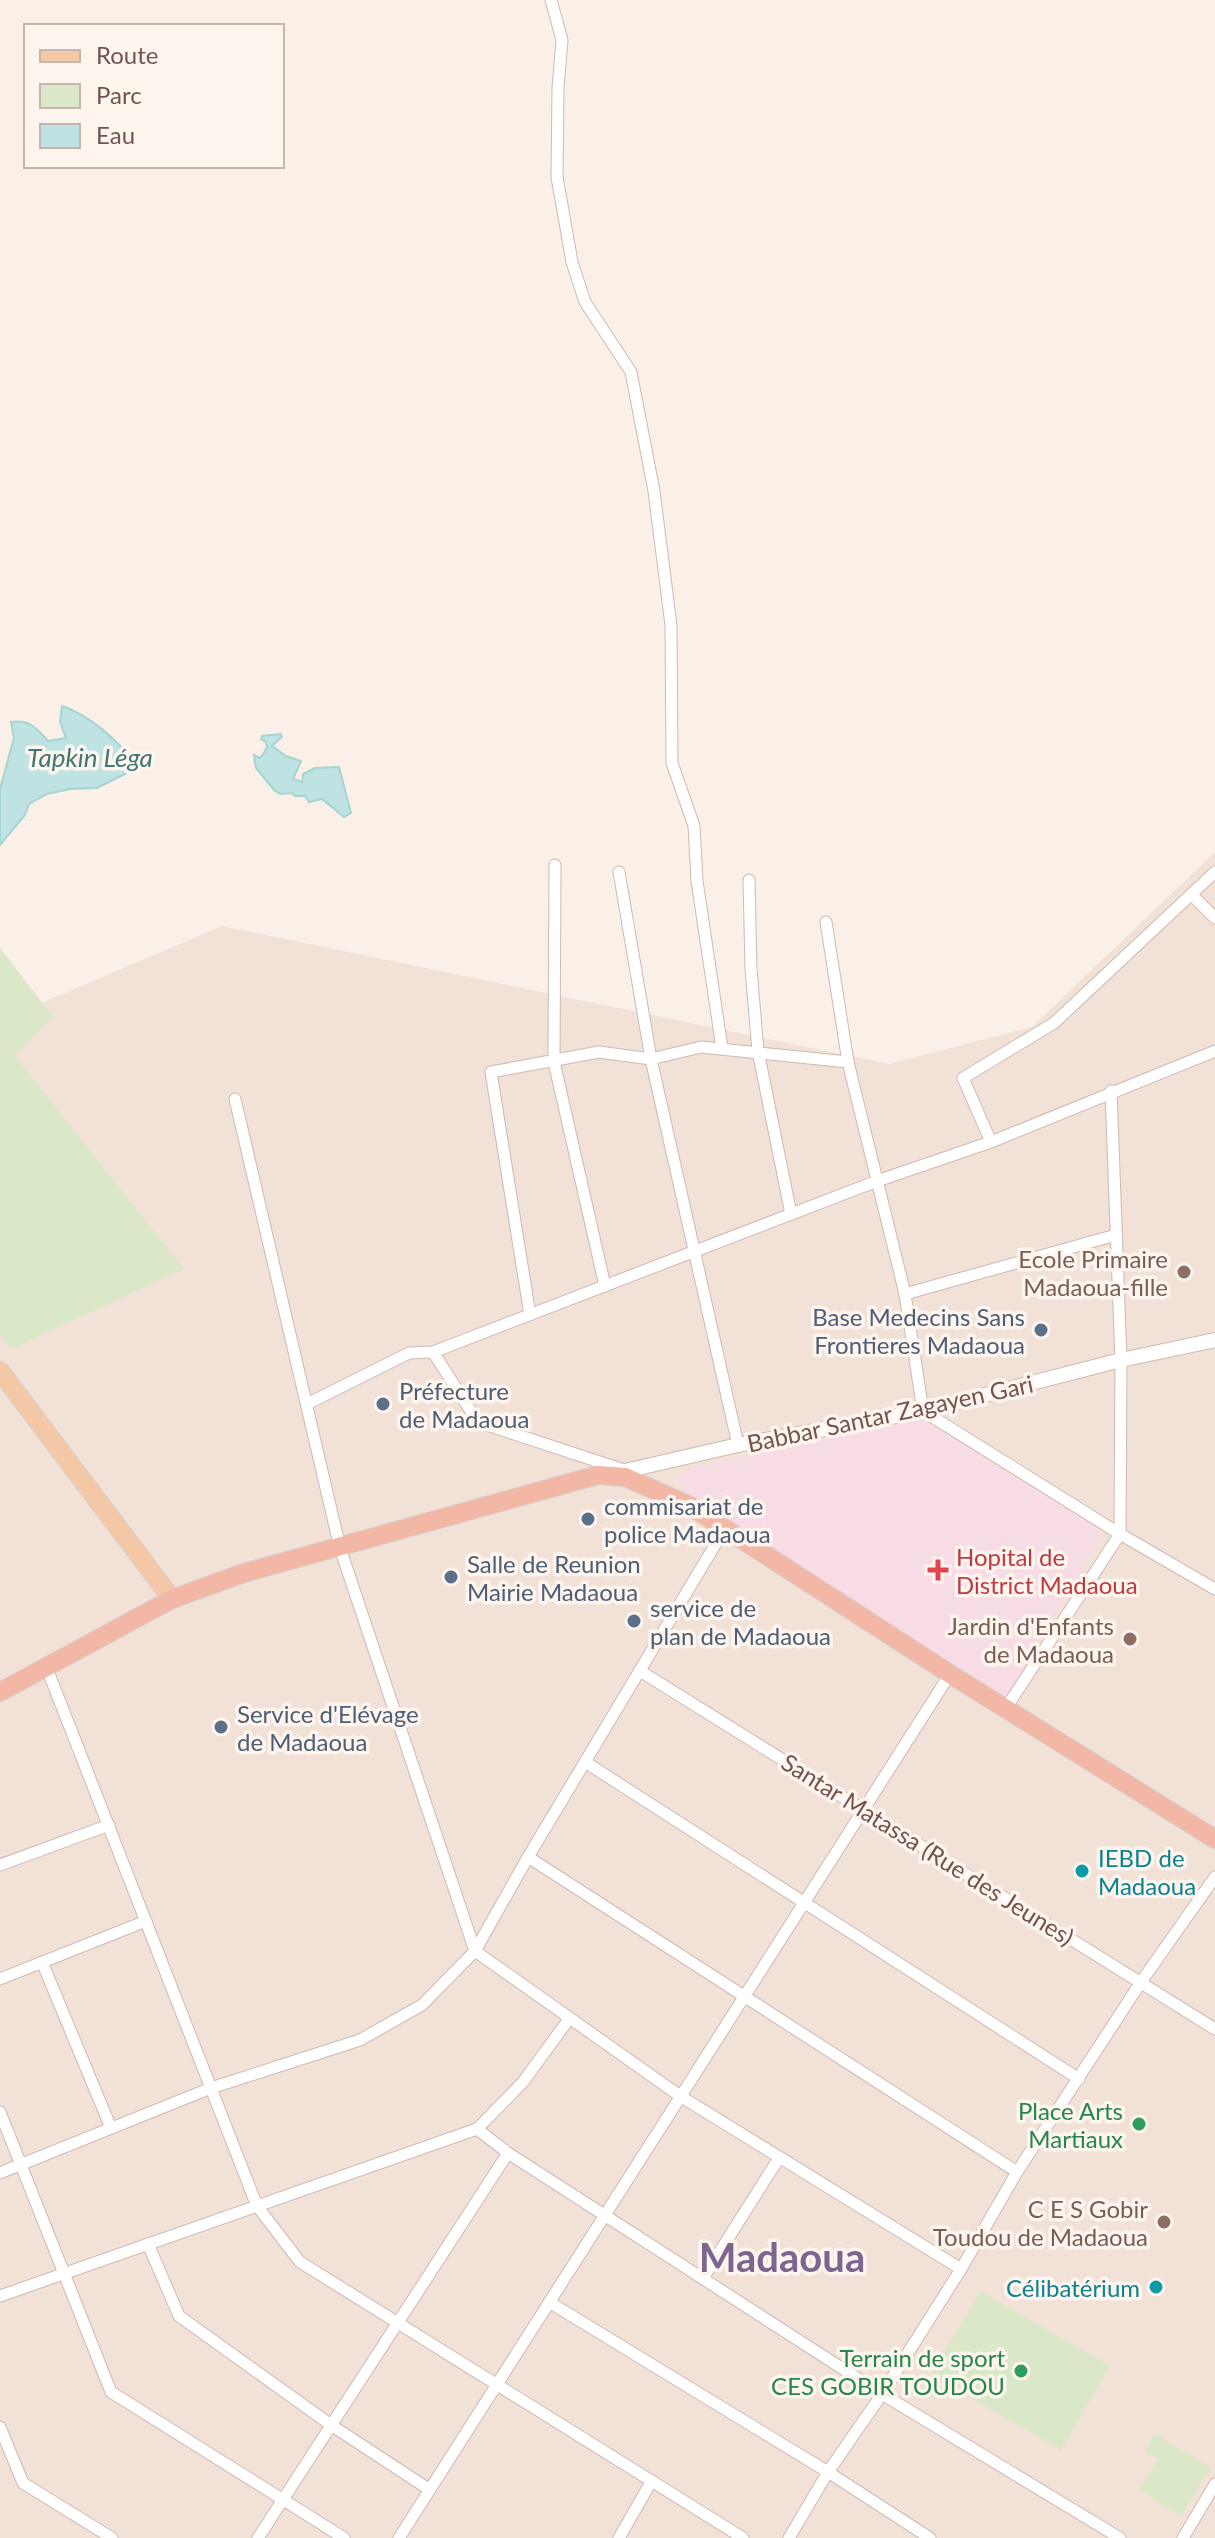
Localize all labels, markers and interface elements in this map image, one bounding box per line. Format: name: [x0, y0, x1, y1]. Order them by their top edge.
legend: [24, 24, 284, 168]
text: Route: [96, 40, 158, 69]
text: Parc: [96, 80, 142, 109]
text: Eau: [96, 120, 135, 149]
water label: Tapkin Léga: [27, 741, 153, 773]
place label: Ecole Primaire Madaoua-fille: [1018, 1244, 1168, 1301]
marker: Ecole Primaire Madaoua-fille: [1175, 1263, 1193, 1281]
place label: Base Medecins Sans Frontieres Madaoua: [812, 1302, 1025, 1359]
marker: Base Medecins Sans Frontieres Madaoua: [1032, 1321, 1050, 1339]
street label: Babbar Santar Zagayen Gari: [744, 1368, 1036, 1458]
place label: Préfecture de Madaoua: [399, 1376, 529, 1433]
marker: Préfecture de Madaoua: [374, 1395, 392, 1413]
place label: commisariat de police Madaoua: [604, 1491, 771, 1548]
marker: commisariat de police Madaoua: [579, 1510, 597, 1528]
place label: Hopital de District Madaoua: [956, 1542, 1138, 1599]
place label: Salle de Reunion Mairie Madaoua: [467, 1549, 641, 1606]
marker: Hopital de District Madaoua: [927, 1559, 949, 1581]
marker: Salle de Reunion Mairie Madaoua: [442, 1568, 460, 1586]
place label: service de plan de Madaoua: [650, 1593, 831, 1650]
place label: Jardin d'Enfants de Madaoua: [948, 1611, 1114, 1668]
marker: service de plan de Madaoua: [625, 1612, 643, 1630]
marker: Jardin d'Enfants de Madaoua: [1121, 1630, 1139, 1648]
place label: Service d'Elévage de Madaoua: [237, 1699, 419, 1756]
marker: Service d'Elévage de Madaoua: [212, 1718, 230, 1736]
street label: Santar Matassa (Rue des Jeunes): [776, 1747, 1080, 1951]
place label: IEBD de Madaoua: [1098, 1843, 1196, 1900]
marker: IEBD de Madaoua: [1073, 1862, 1091, 1880]
place label: Place Arts Martiaux: [1018, 2096, 1123, 2153]
marker: Place Arts Martiaux: [1130, 2115, 1148, 2133]
place label: C E S Gobir Toudou de Madaoua: [933, 2194, 1148, 2251]
marker: C E S Gobir Toudou de Madaoua: [1155, 2213, 1173, 2231]
district label: Madaoua: [699, 2233, 865, 2281]
place label: Célibatérium: [1006, 2273, 1140, 2302]
marker: Célibatérium: [1147, 2278, 1165, 2296]
place label: Terrain de sport CES GOBIR TOUDOU: [771, 2343, 1005, 2400]
marker: Terrain de sport CES GOBIR TOUDOU: [1012, 2362, 1030, 2380]

